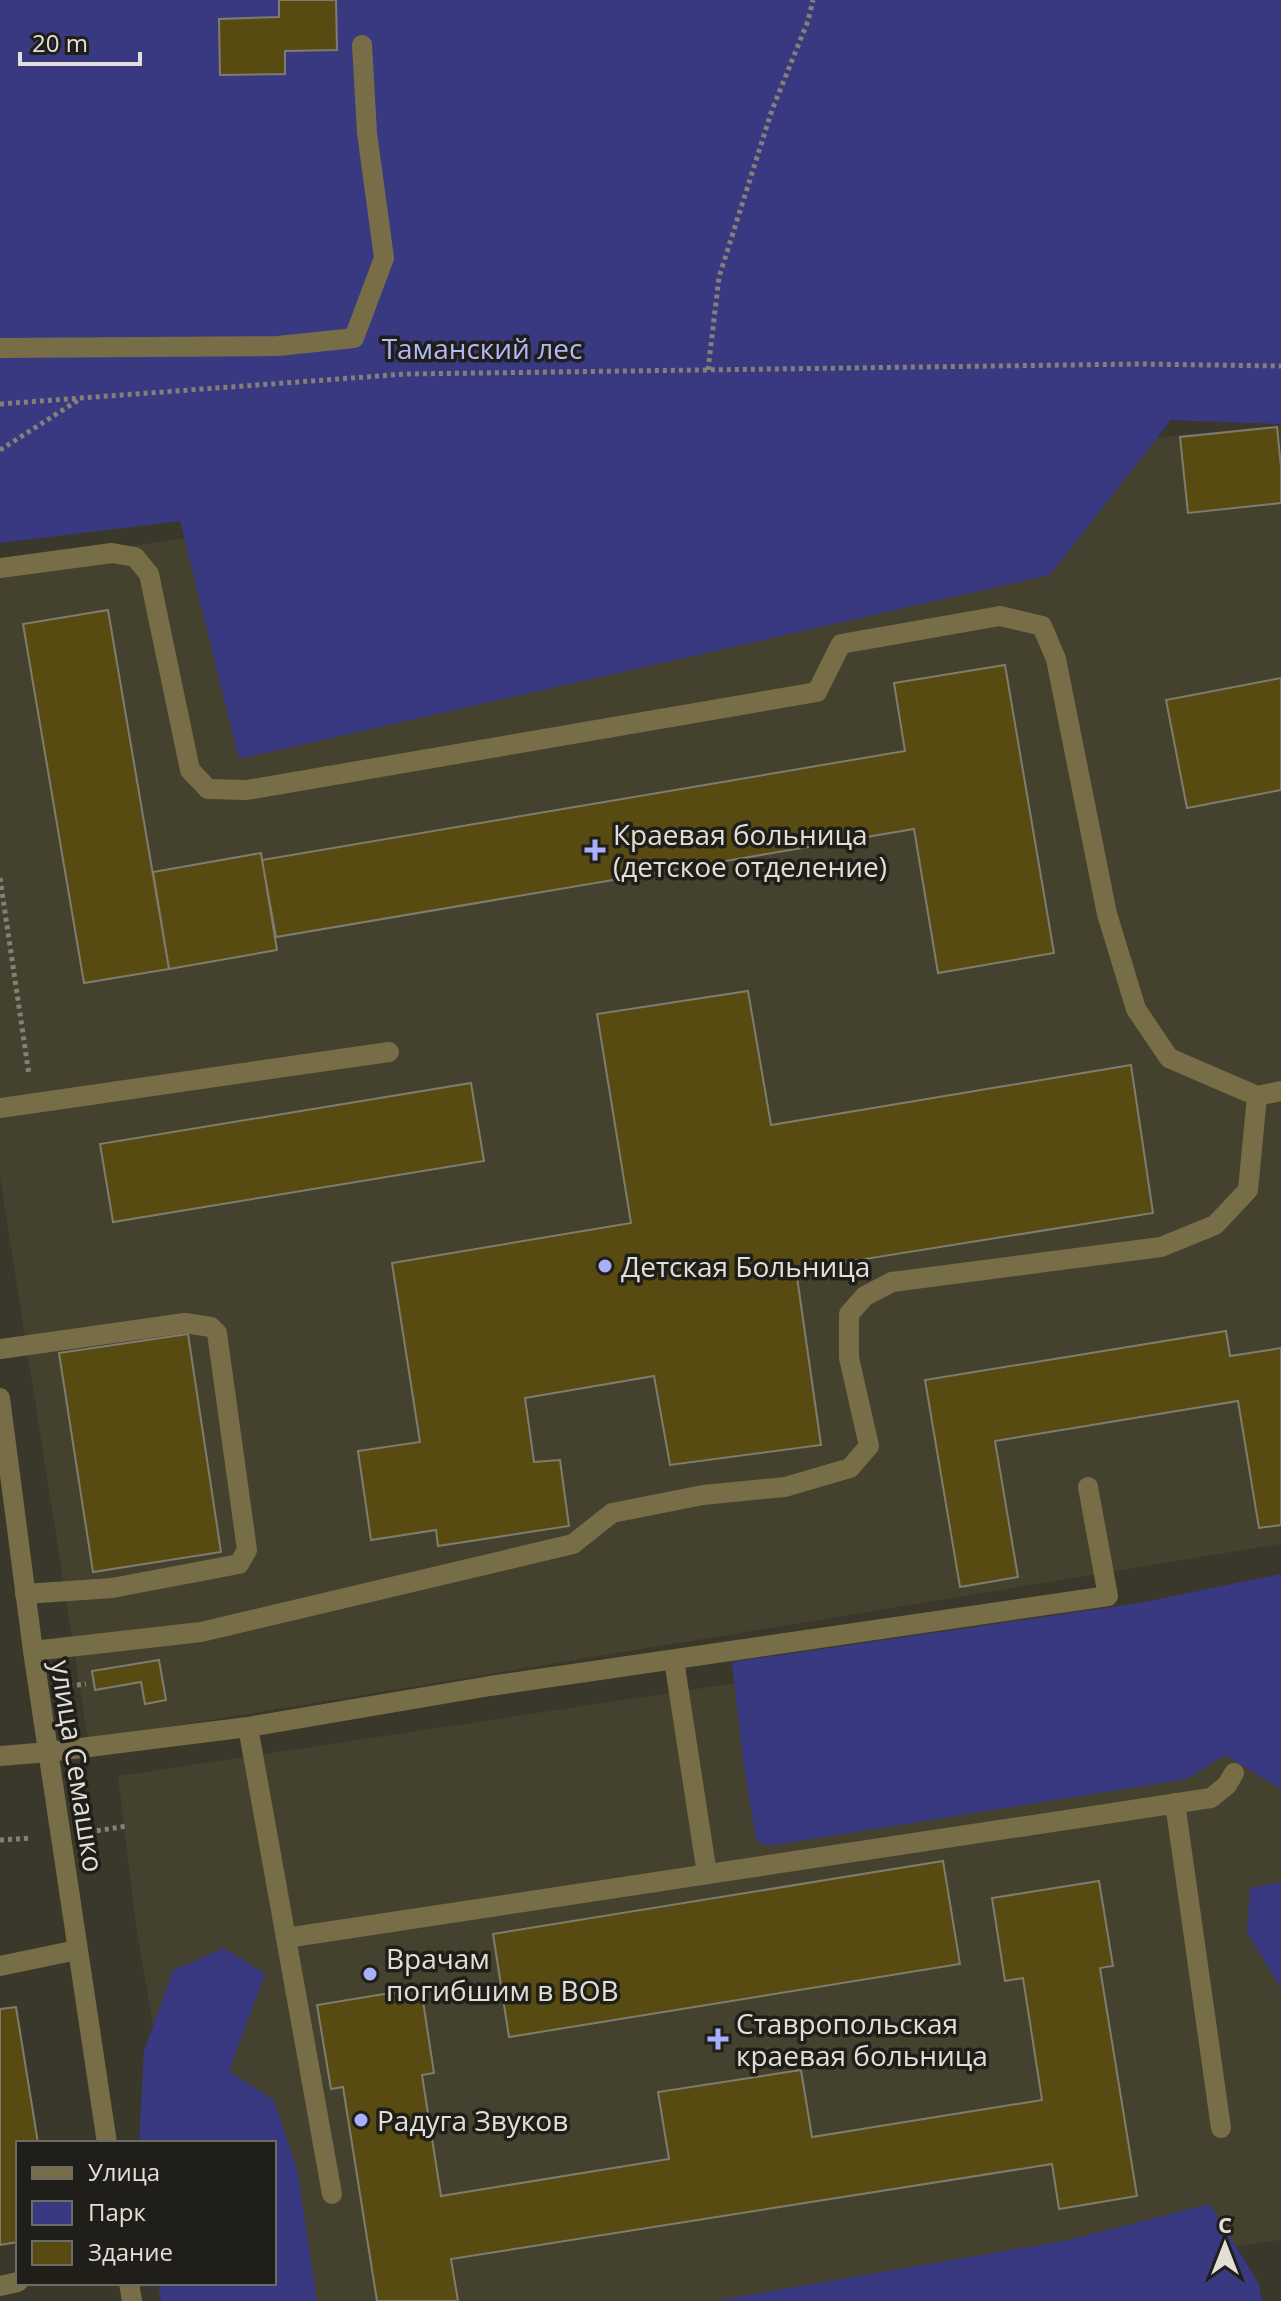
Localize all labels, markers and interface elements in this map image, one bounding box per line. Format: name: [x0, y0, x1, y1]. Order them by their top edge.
scale bar: [20, 16, 140, 66]
text: 20 m: [32, 26, 88, 59]
park label: Таманский лес: [382, 329, 582, 367]
place label: Краевая больница (детское отделение): [613, 815, 887, 885]
marker: Краевая больница (детское отделение): [584, 839, 606, 861]
place label: Детская Больница: [621, 1247, 870, 1285]
marker: Детская Больница: [596, 1257, 614, 1275]
street label: улица Семашко: [43, 1657, 113, 1875]
place label: Врачам погибшим в ВОВ: [386, 1939, 619, 2009]
marker: Врачам погибшим в ВОВ: [361, 1965, 379, 1983]
place label: Ставропольская краевая больница: [736, 2004, 988, 2074]
marker: Ставропольская краевая больница: [707, 2028, 729, 2050]
place label: Радуга Звуков: [377, 2101, 568, 2139]
marker: Радуга Звуков: [352, 2111, 370, 2129]
legend: [16, 2141, 276, 2285]
text: Улица: [88, 2155, 160, 2188]
text: Парк: [88, 2195, 146, 2228]
north arrow: [1185, 2205, 1265, 2285]
text: С: [1218, 2209, 1232, 2239]
text: Здание: [88, 2235, 173, 2268]

